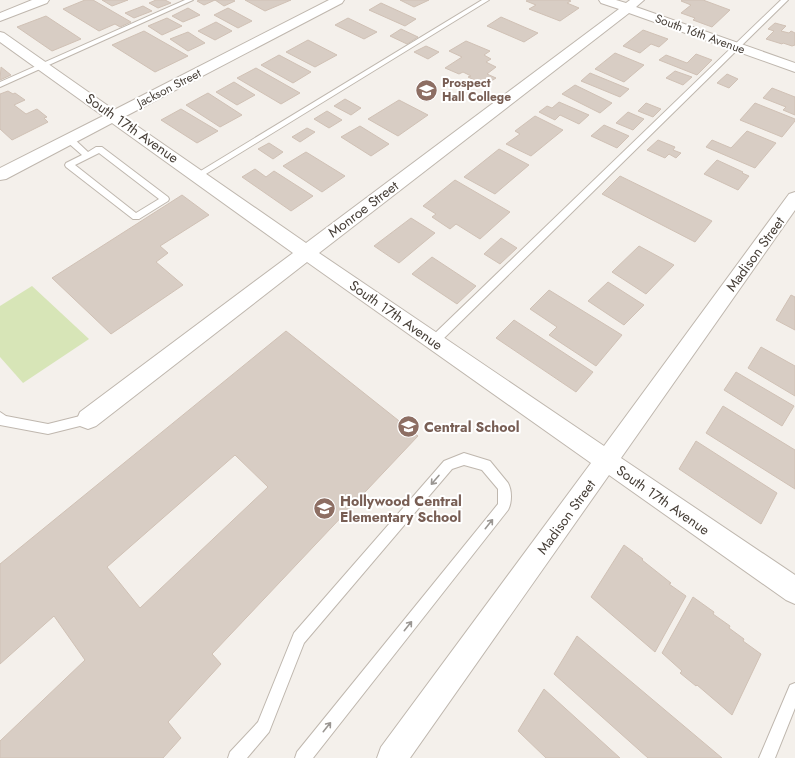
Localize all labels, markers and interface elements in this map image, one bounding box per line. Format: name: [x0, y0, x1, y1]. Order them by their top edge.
street label: South 16th Avenue: [652, 9, 748, 59]
street label: Jackson Street: [132, 64, 204, 113]
place label: Prospect Hall College: [442, 74, 511, 106]
school or university icon: Prospect Hall College: [413, 77, 439, 103]
street label: South 17th Avenue: [81, 88, 183, 168]
street label: Monroe Street: [324, 176, 403, 242]
street label: Madison Street: [721, 212, 789, 295]
street label: South 17th Avenue: [345, 275, 447, 355]
school or university icon: Central School: [396, 414, 422, 440]
place label: Central School: [424, 417, 520, 437]
street label: South 17th Avenue: [612, 460, 714, 540]
one-way arrow: [431, 475, 440, 485]
street label: Madison Street: [532, 475, 600, 558]
place label: Hollywood Central Elementary School: [340, 491, 462, 527]
school or university icon: Hollywood Central Elementary School: [312, 496, 338, 522]
one-way arrow: [485, 519, 494, 530]
one-way arrow: [404, 620, 413, 631]
one-way arrow: [323, 722, 332, 733]

